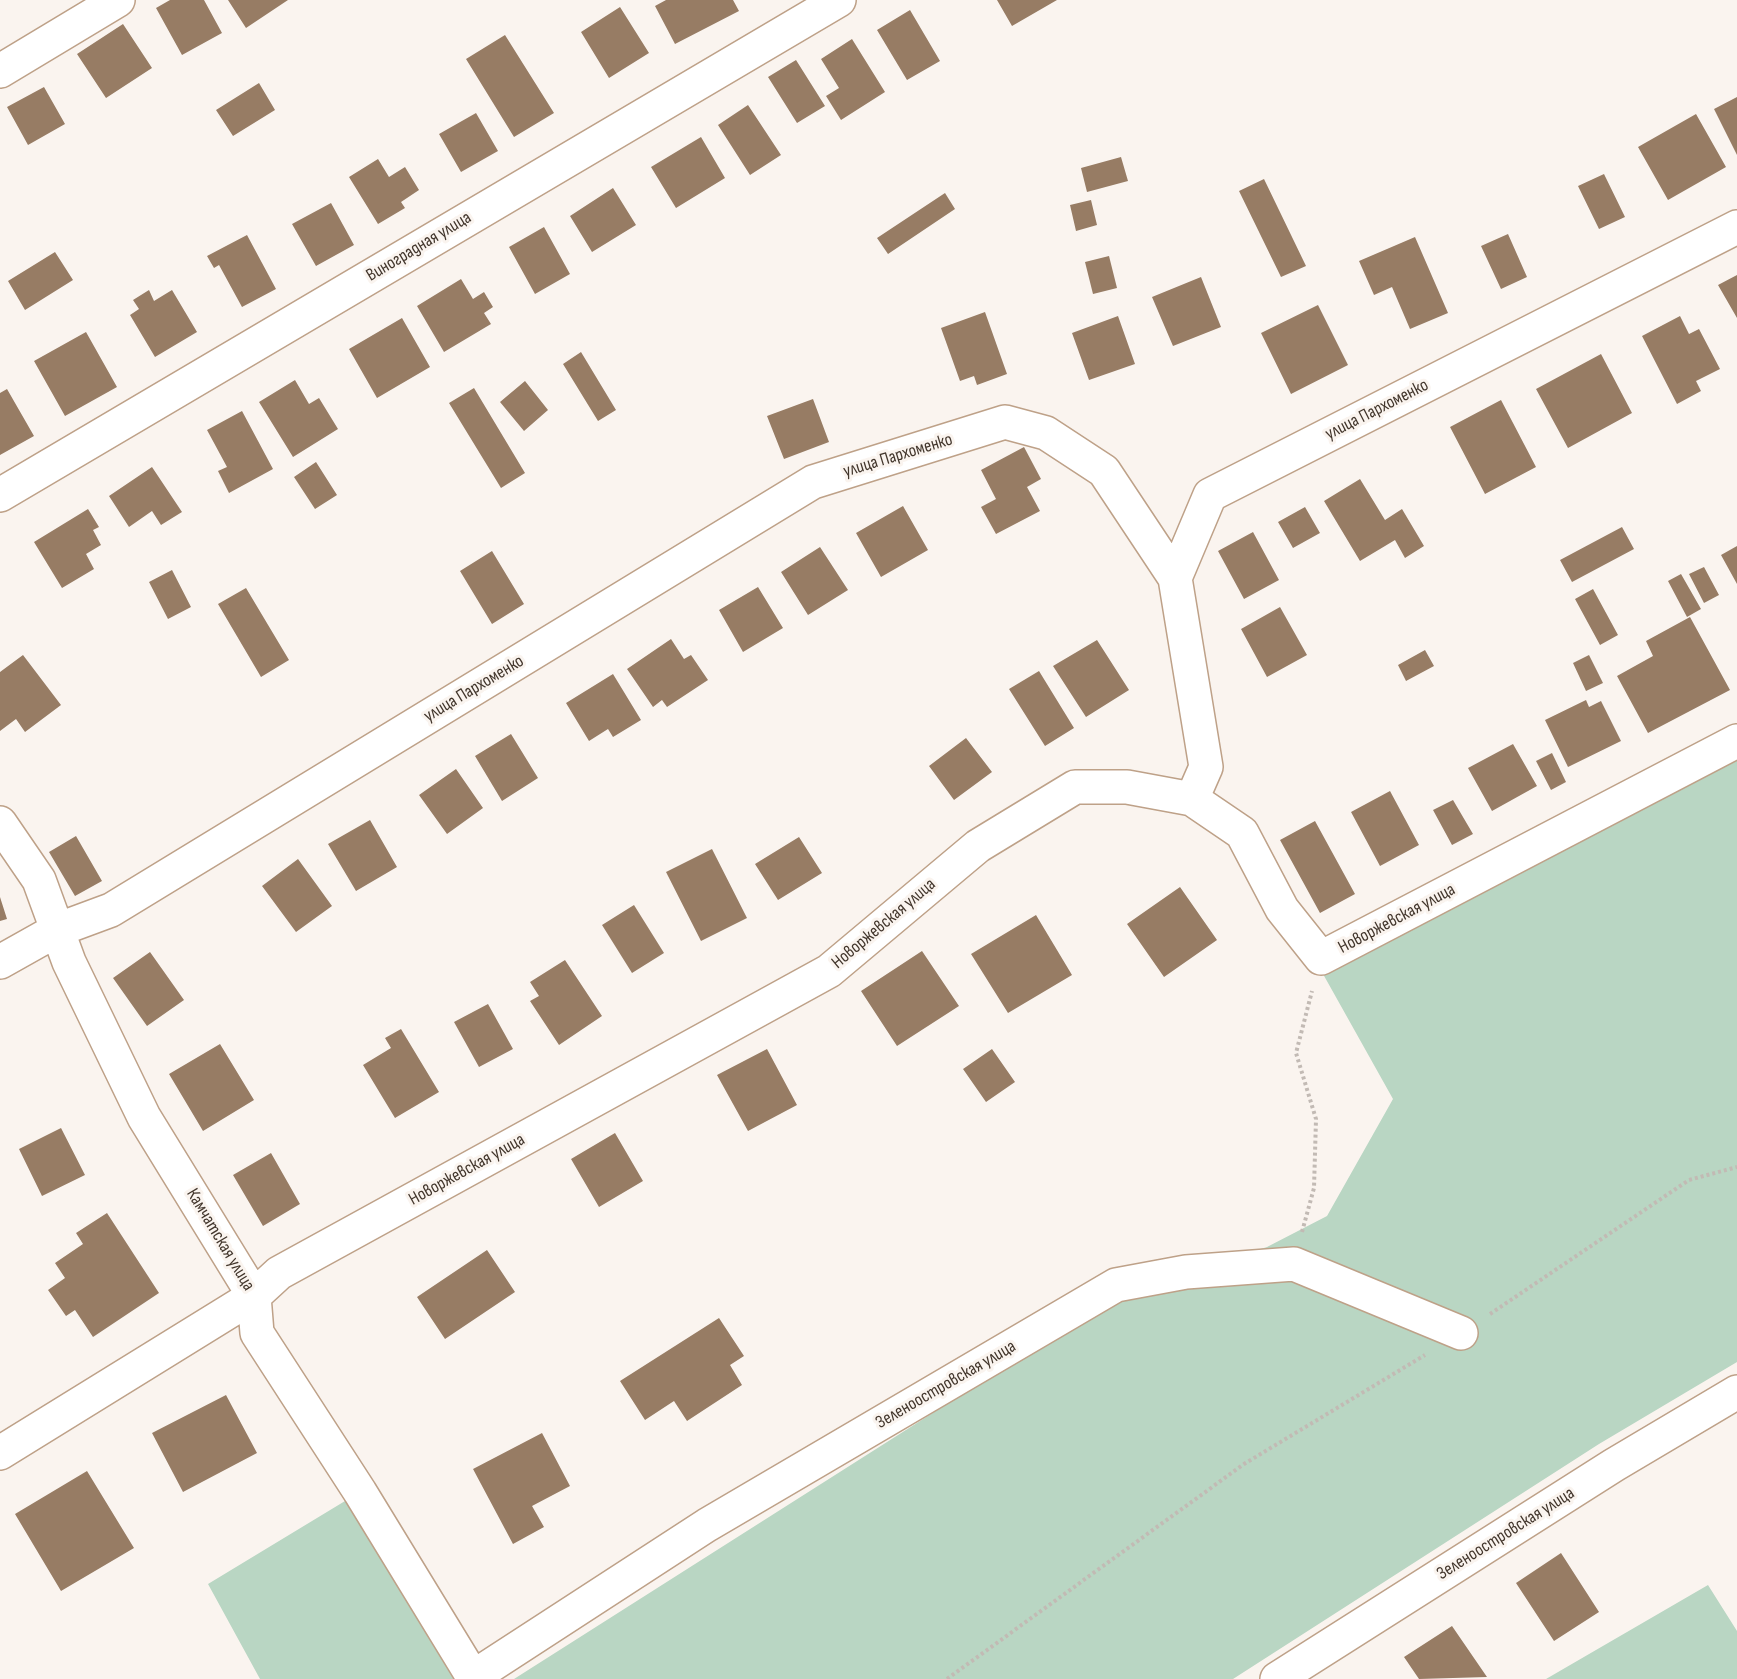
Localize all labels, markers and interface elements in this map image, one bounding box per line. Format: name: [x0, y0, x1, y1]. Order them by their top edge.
street label: Виноградная улица: [363, 207, 475, 287]
street label: улица Пархоменко: [1322, 375, 1432, 445]
street label: улица Пархоменко: [841, 429, 955, 483]
street label: улица Пархоменко: [420, 651, 528, 727]
street label: Новоржевская улица: [828, 874, 940, 974]
street label: Новоржевская улица: [1335, 879, 1459, 959]
street label: Новоржевская улица: [405, 1129, 529, 1211]
street label: Камчатская улица: [181, 1185, 259, 1295]
street label: Зеленоостровская улица: [872, 1336, 1020, 1434]
street label: Зеленоостровская улица: [1433, 1483, 1579, 1585]

